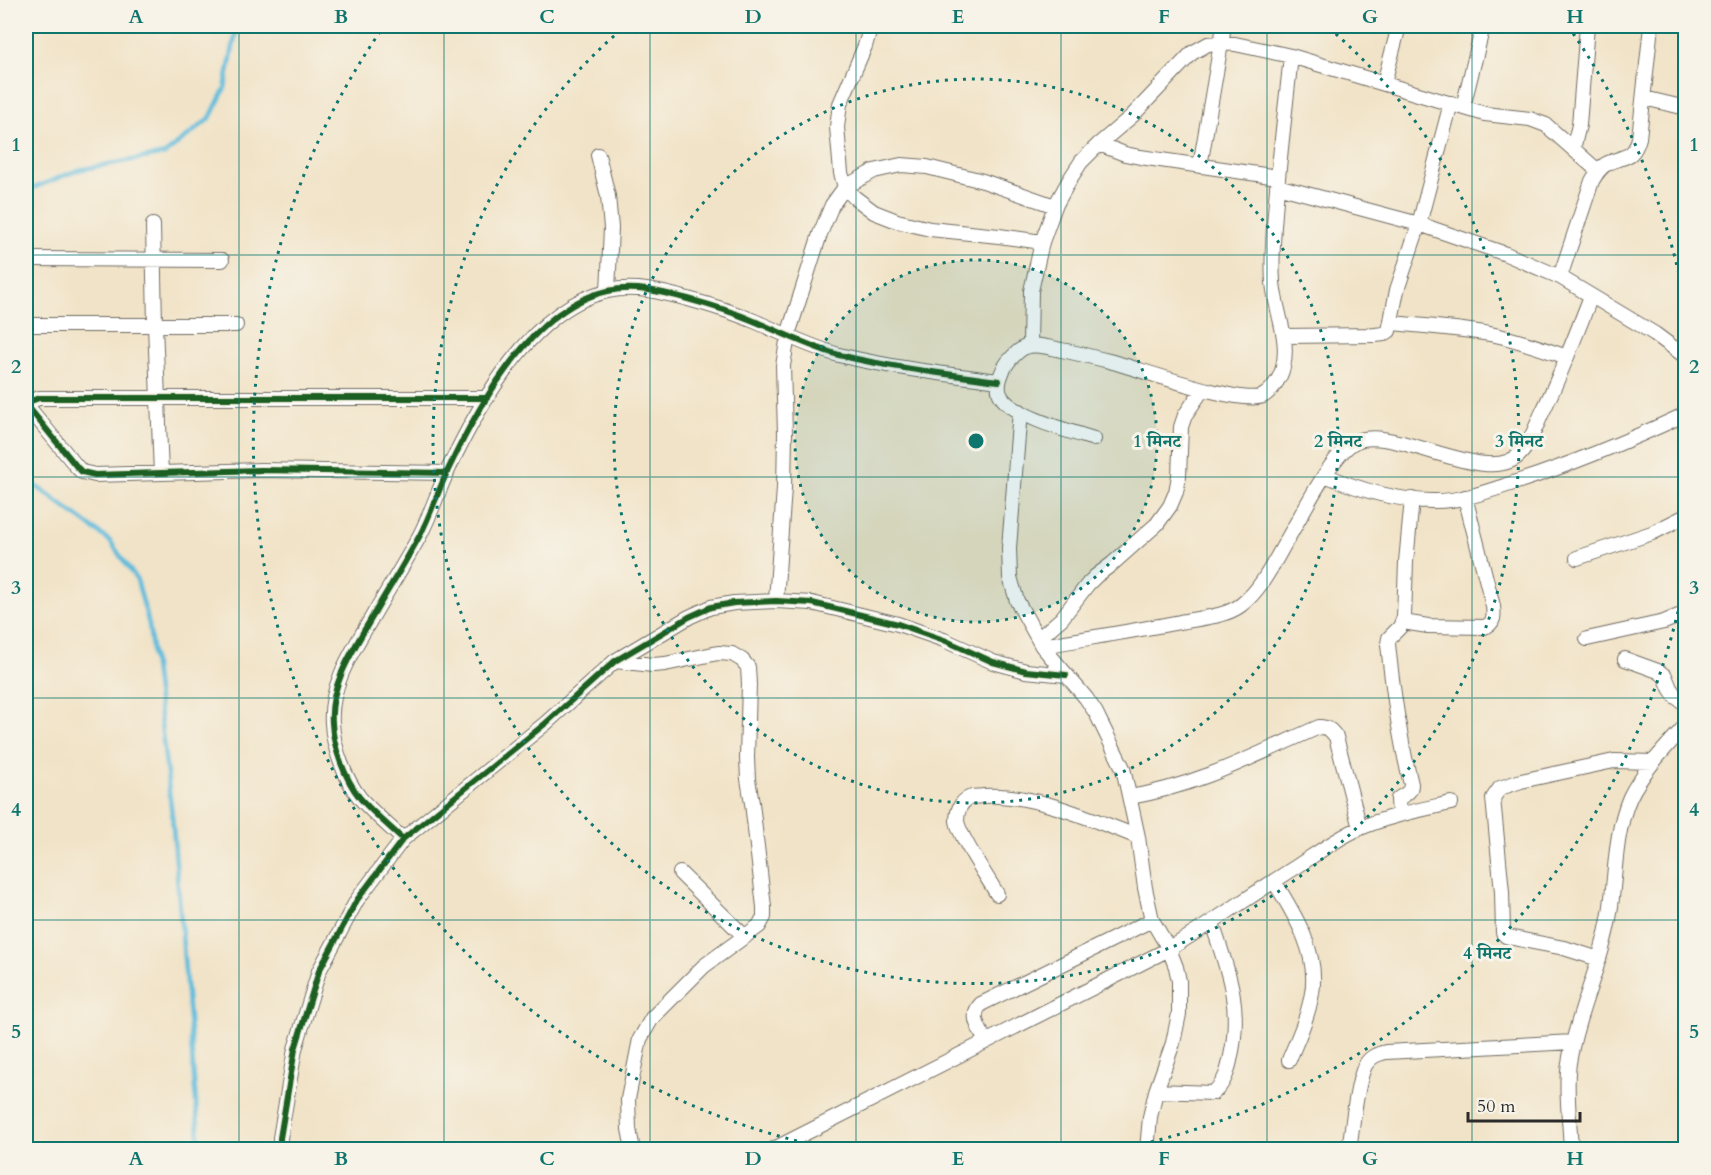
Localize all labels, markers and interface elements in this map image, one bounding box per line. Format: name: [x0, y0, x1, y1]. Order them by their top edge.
text: A: [128, 3, 144, 30]
text: B: [334, 3, 348, 30]
text: C: [539, 3, 555, 30]
text: D: [744, 3, 762, 30]
text: E: [952, 3, 964, 30]
text: F: [1158, 3, 1170, 30]
text: G: [1362, 3, 1378, 30]
text: H: [1566, 3, 1584, 30]
text: 1: [11, 131, 21, 158]
text: 1: [1689, 131, 1699, 158]
text: 2: [11, 353, 21, 380]
text: 2: [1689, 353, 1699, 380]
text: 1 मिनट: [1133, 429, 1182, 454]
text: 2 मिनट: [1314, 429, 1363, 454]
text: 3 मिनट: [1495, 429, 1544, 454]
centre of rings: [966, 431, 986, 451]
text: 3: [11, 574, 21, 601]
text: 3: [1689, 574, 1699, 601]
text: 4: [11, 796, 21, 823]
text: 4: [1689, 796, 1699, 823]
text: 4 मिनट: [1463, 941, 1512, 966]
text: 5: [11, 1018, 21, 1045]
text: 5: [1689, 1018, 1699, 1045]
scale bar: [1468, 1085, 1580, 1123]
text: 50 m: [1477, 1094, 1516, 1119]
text: A: [128, 1145, 144, 1172]
text: B: [334, 1145, 348, 1172]
text: C: [539, 1145, 555, 1172]
text: D: [744, 1145, 762, 1172]
text: E: [952, 1145, 964, 1172]
text: F: [1158, 1145, 1170, 1172]
text: G: [1362, 1145, 1378, 1172]
text: H: [1566, 1145, 1584, 1172]

